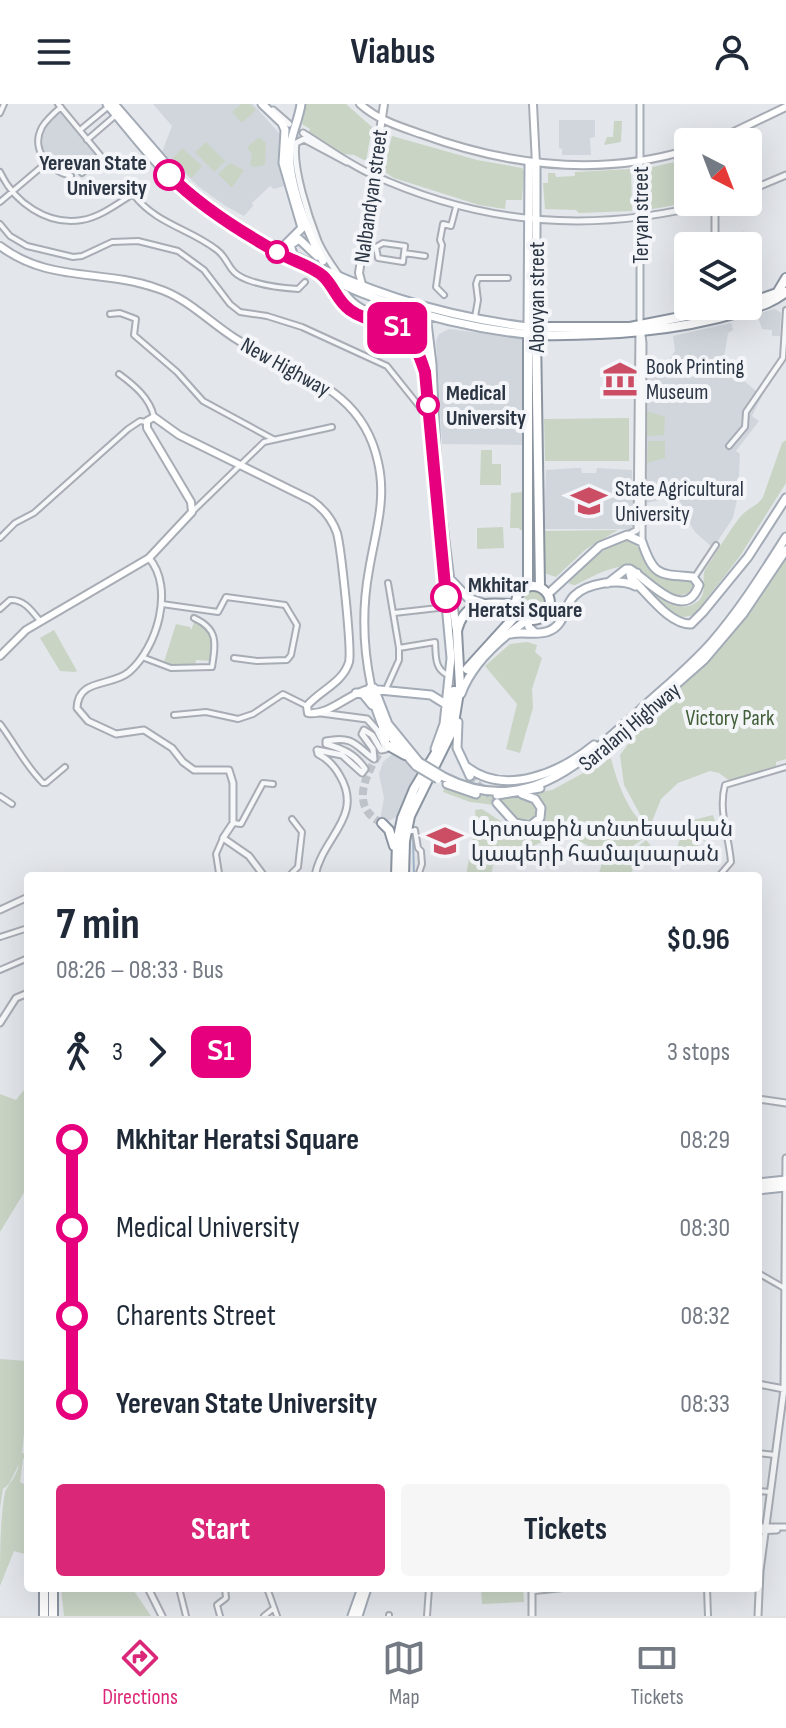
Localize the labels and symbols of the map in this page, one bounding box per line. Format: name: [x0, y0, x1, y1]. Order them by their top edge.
street label: Nalbandyan street: [349, 128, 394, 265]
north arrow: [674, 128, 762, 216]
place label: Yerevan State University: [39, 150, 147, 202]
marker: Yerevan State University: [154, 160, 184, 190]
street label: Teryan street: [628, 166, 655, 264]
unlabelled marker: [266, 241, 288, 263]
street label: Abovyan street: [524, 241, 551, 353]
line badge: Տ1: [361, 302, 433, 354]
street label: New Highway: [236, 332, 335, 403]
place label: Book Printing Museum: [646, 354, 744, 406]
museum icon: Book Printing Museum: [601, 360, 639, 398]
place label: Medical University: [446, 380, 526, 432]
marker: Medical University: [417, 394, 439, 416]
place label: State Agricultural University: [615, 476, 744, 528]
school or university icon: State Agricultural University: [570, 482, 608, 520]
place label: Mkhitar Heratsi Square: [468, 572, 582, 624]
marker: Mkhitar Heratsi Square: [431, 582, 461, 612]
street label: Saralanj Highway: [574, 677, 687, 777]
park label: Victory Park: [686, 705, 775, 732]
place label: Արտաքին տնտեսական կապերի համալսարան: [471, 816, 733, 868]
school or university icon: Արտաքին տնտեսական կապերի համալսարան: [426, 822, 464, 860]

